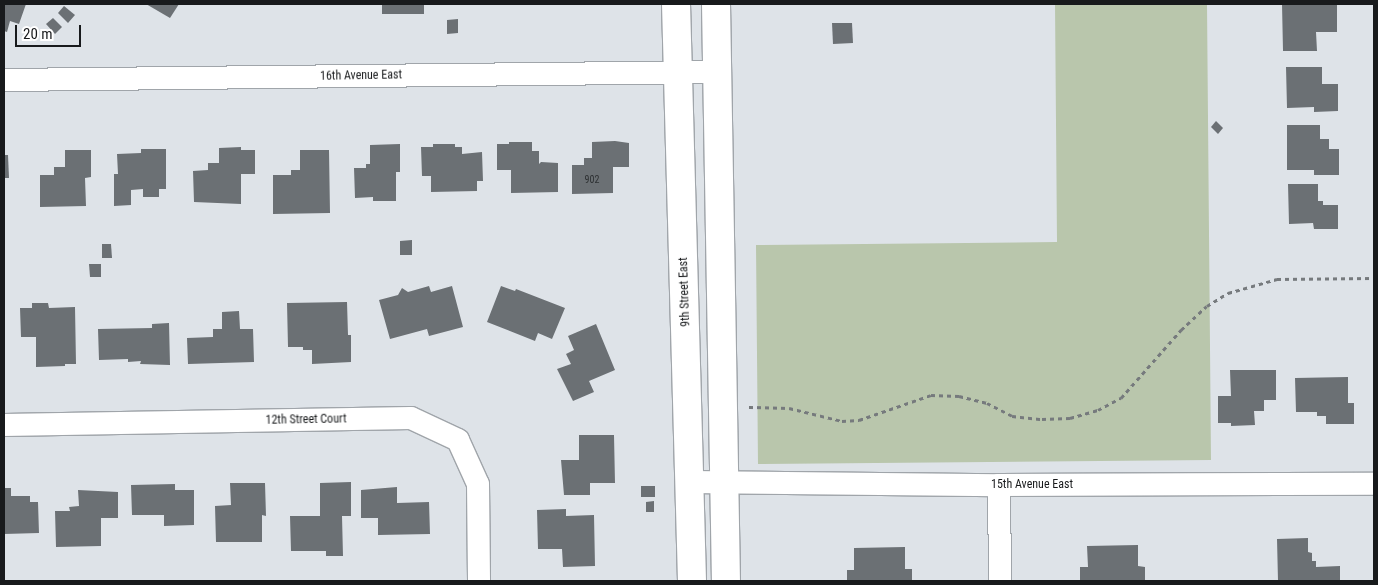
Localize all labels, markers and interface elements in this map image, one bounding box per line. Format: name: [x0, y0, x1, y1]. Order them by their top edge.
scale bar: [18, 15, 84, 47]
text: 20 m: [23, 25, 53, 43]
street label: 16th Avenue East: [320, 68, 402, 84]
house number: 902: [585, 174, 599, 186]
street label: 9th Street East: [677, 257, 693, 327]
street label: 12th Street Court: [265, 412, 347, 428]
street label: 15th Avenue East: [991, 478, 1073, 492]

